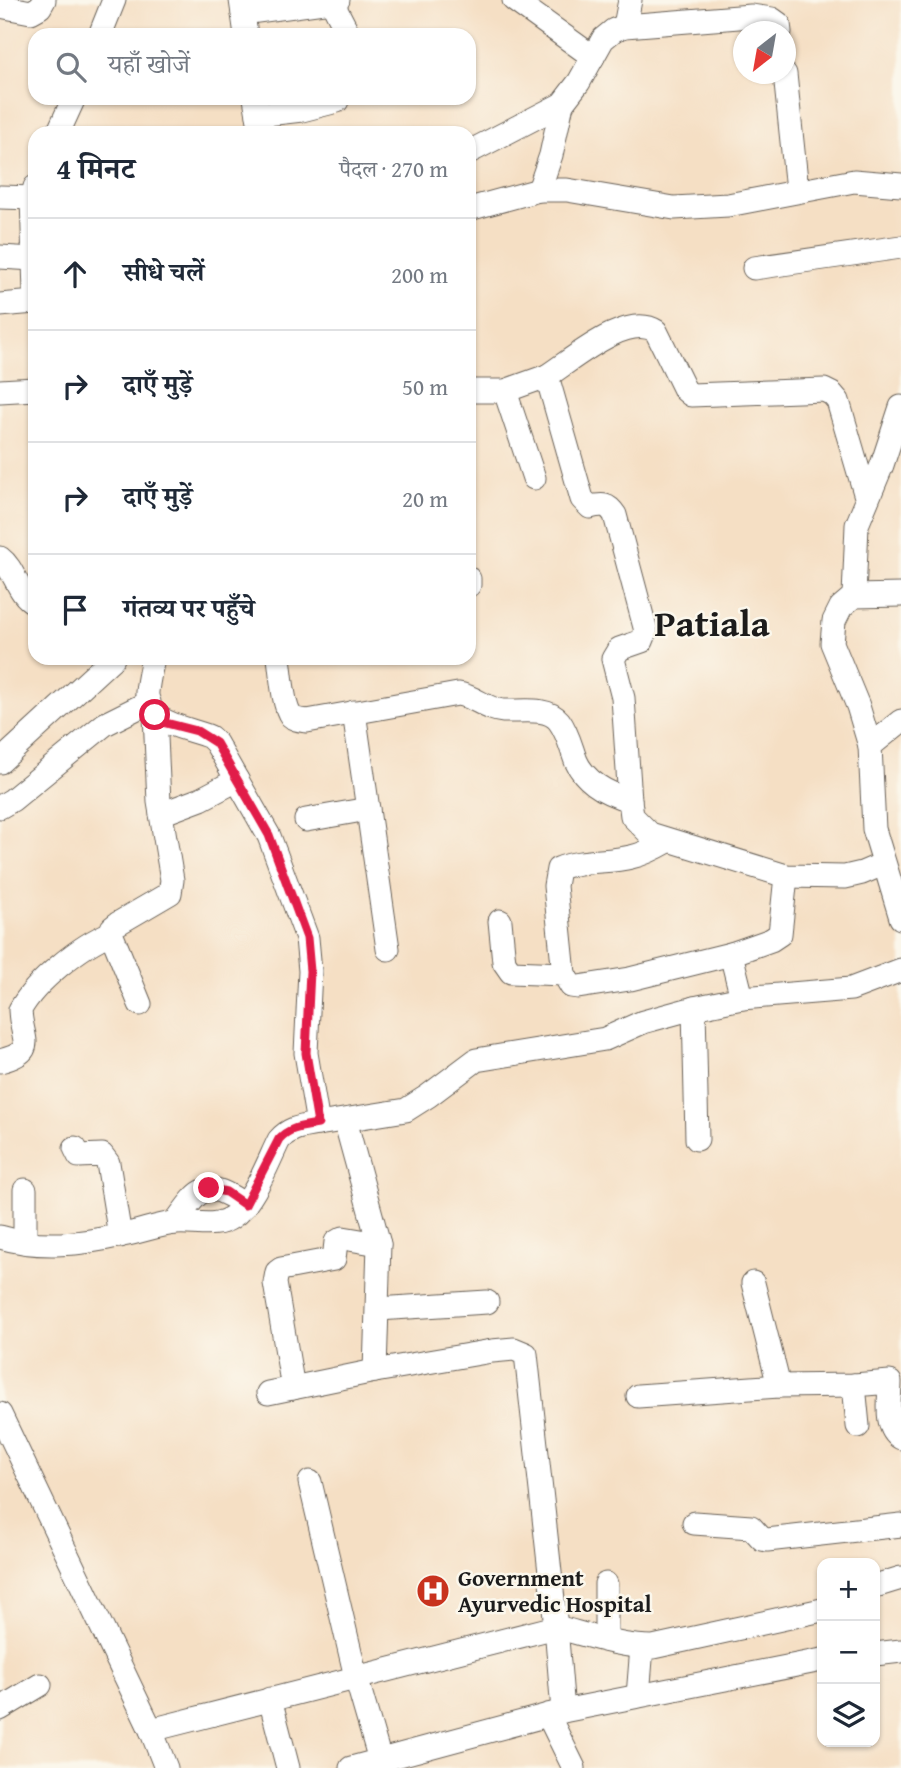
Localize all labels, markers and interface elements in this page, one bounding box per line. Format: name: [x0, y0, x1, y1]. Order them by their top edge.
north arrow: [733, 21, 796, 84]
search box: [28, 28, 476, 105]
text: यहाँ खोजें: [108, 44, 190, 83]
icon: search: [52, 48, 90, 86]
text: 4 मिनट: [56, 146, 135, 190]
text: पैदल · 270 m: [339, 152, 448, 185]
text: सीधे चलें: [123, 252, 204, 291]
icon: ahead: [56, 255, 94, 293]
text: 200 m: [391, 258, 448, 291]
text: दाएँ मुड़ें: [123, 364, 192, 403]
icon: right: [56, 367, 94, 405]
text: 50 m: [402, 370, 448, 403]
text: दाएँ मुड़ें: [123, 476, 192, 515]
icon: right: [56, 479, 94, 517]
text: 20 m: [402, 482, 448, 515]
text: गंतव्य पर पहुँचे: [123, 588, 255, 627]
icon: arrive: [56, 591, 94, 629]
district label: Patiala: [654, 595, 770, 650]
route start: [139, 699, 170, 730]
route end: [193, 1172, 224, 1203]
map controls: [817, 1558, 880, 1747]
button: +: [817, 1558, 880, 1621]
place label: Government Ayurvedic Hospital: [458, 1561, 652, 1620]
hospital icon: Government Ayurvedic Hospital: [414, 1572, 452, 1610]
button: −: [817, 1621, 880, 1684]
button: layers: [817, 1684, 880, 1747]

